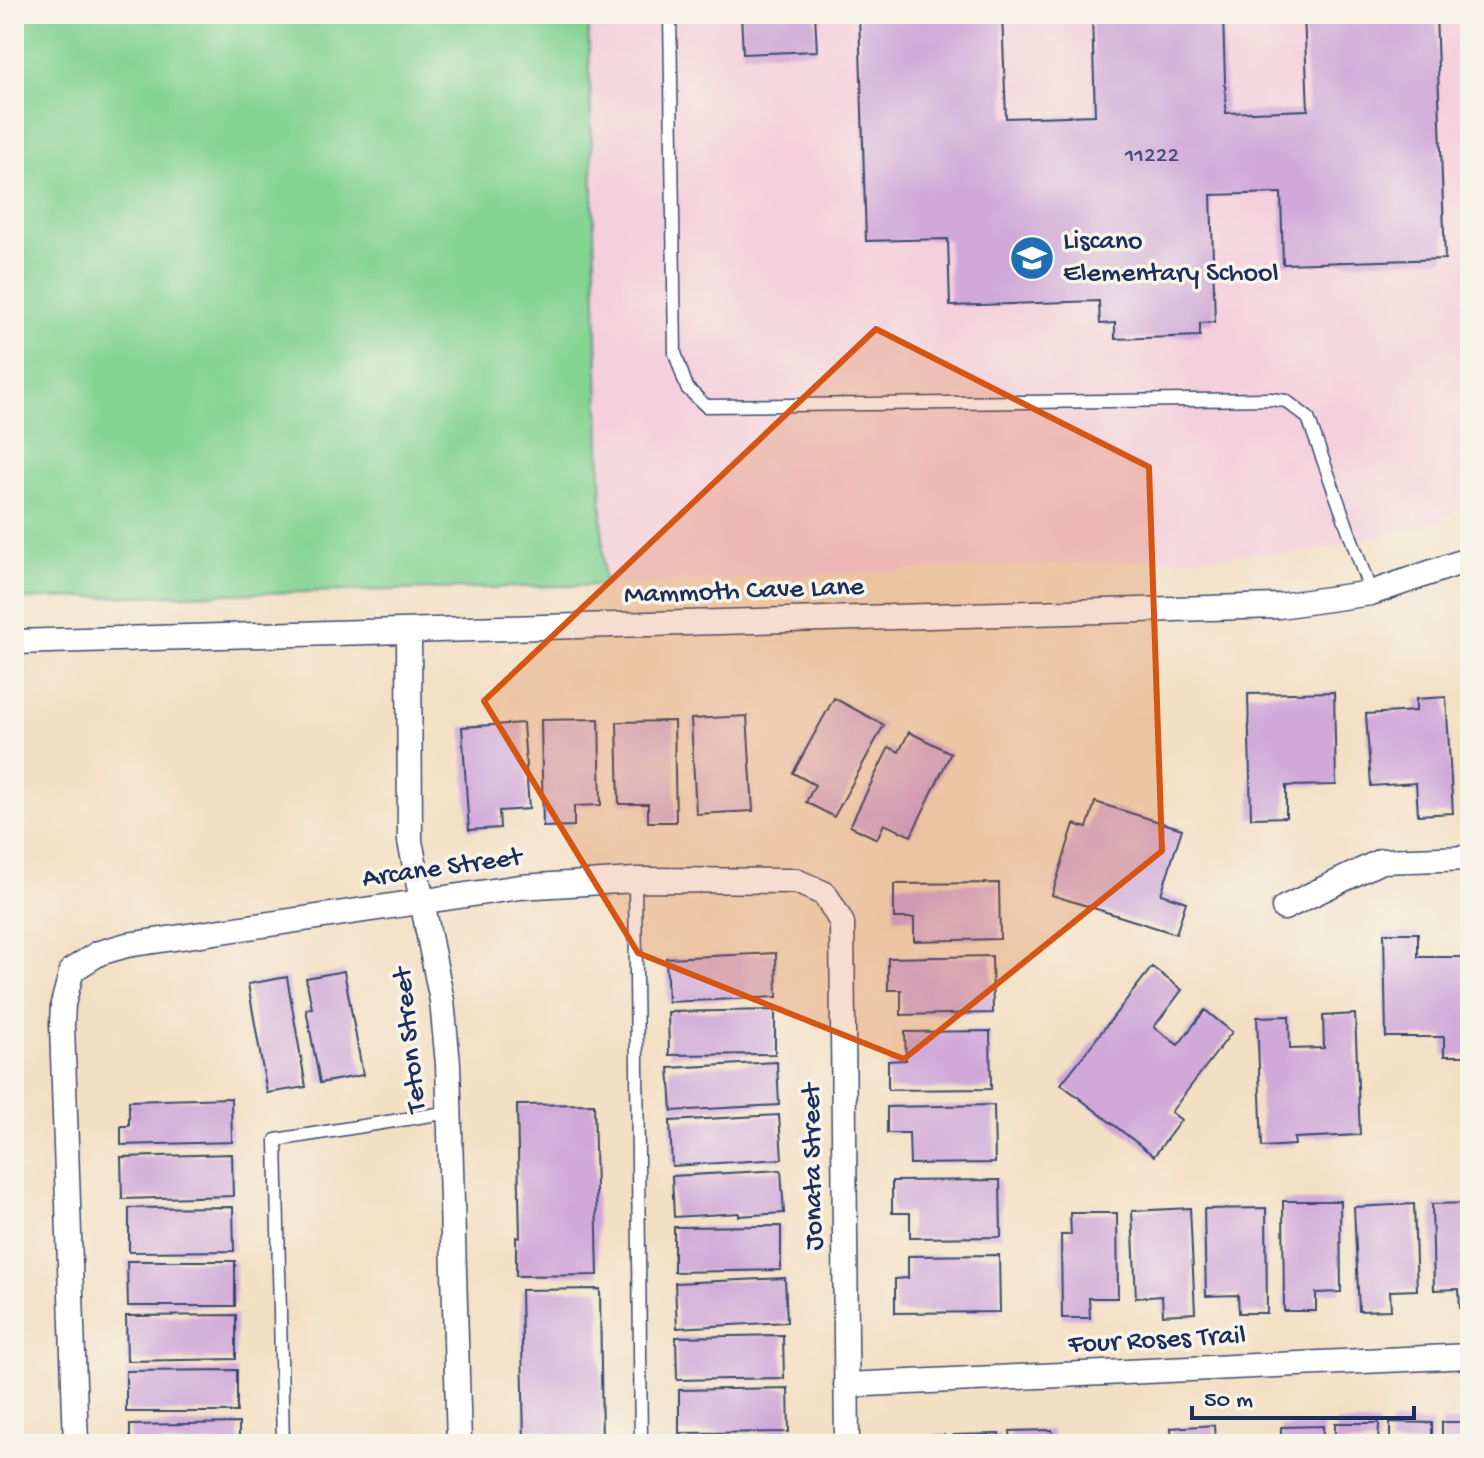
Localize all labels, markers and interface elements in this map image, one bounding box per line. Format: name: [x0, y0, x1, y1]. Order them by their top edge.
house number: 11222: [1124, 142, 1180, 171]
place label: Liscano Elementary School: [1063, 226, 1279, 291]
school or university icon: Liscano Elementary School: [1008, 234, 1056, 282]
street label: Mammoth Cave Lane: [623, 571, 865, 613]
street label: Arcane Street: [360, 841, 526, 897]
street label: Teton Street: [387, 963, 435, 1116]
street label: Jonata Street: [796, 1081, 832, 1251]
street label: Four Roses Trail: [1066, 1320, 1247, 1362]
scale bar: [1192, 1370, 1414, 1420]
text: 50 m: [1204, 1387, 1253, 1416]

